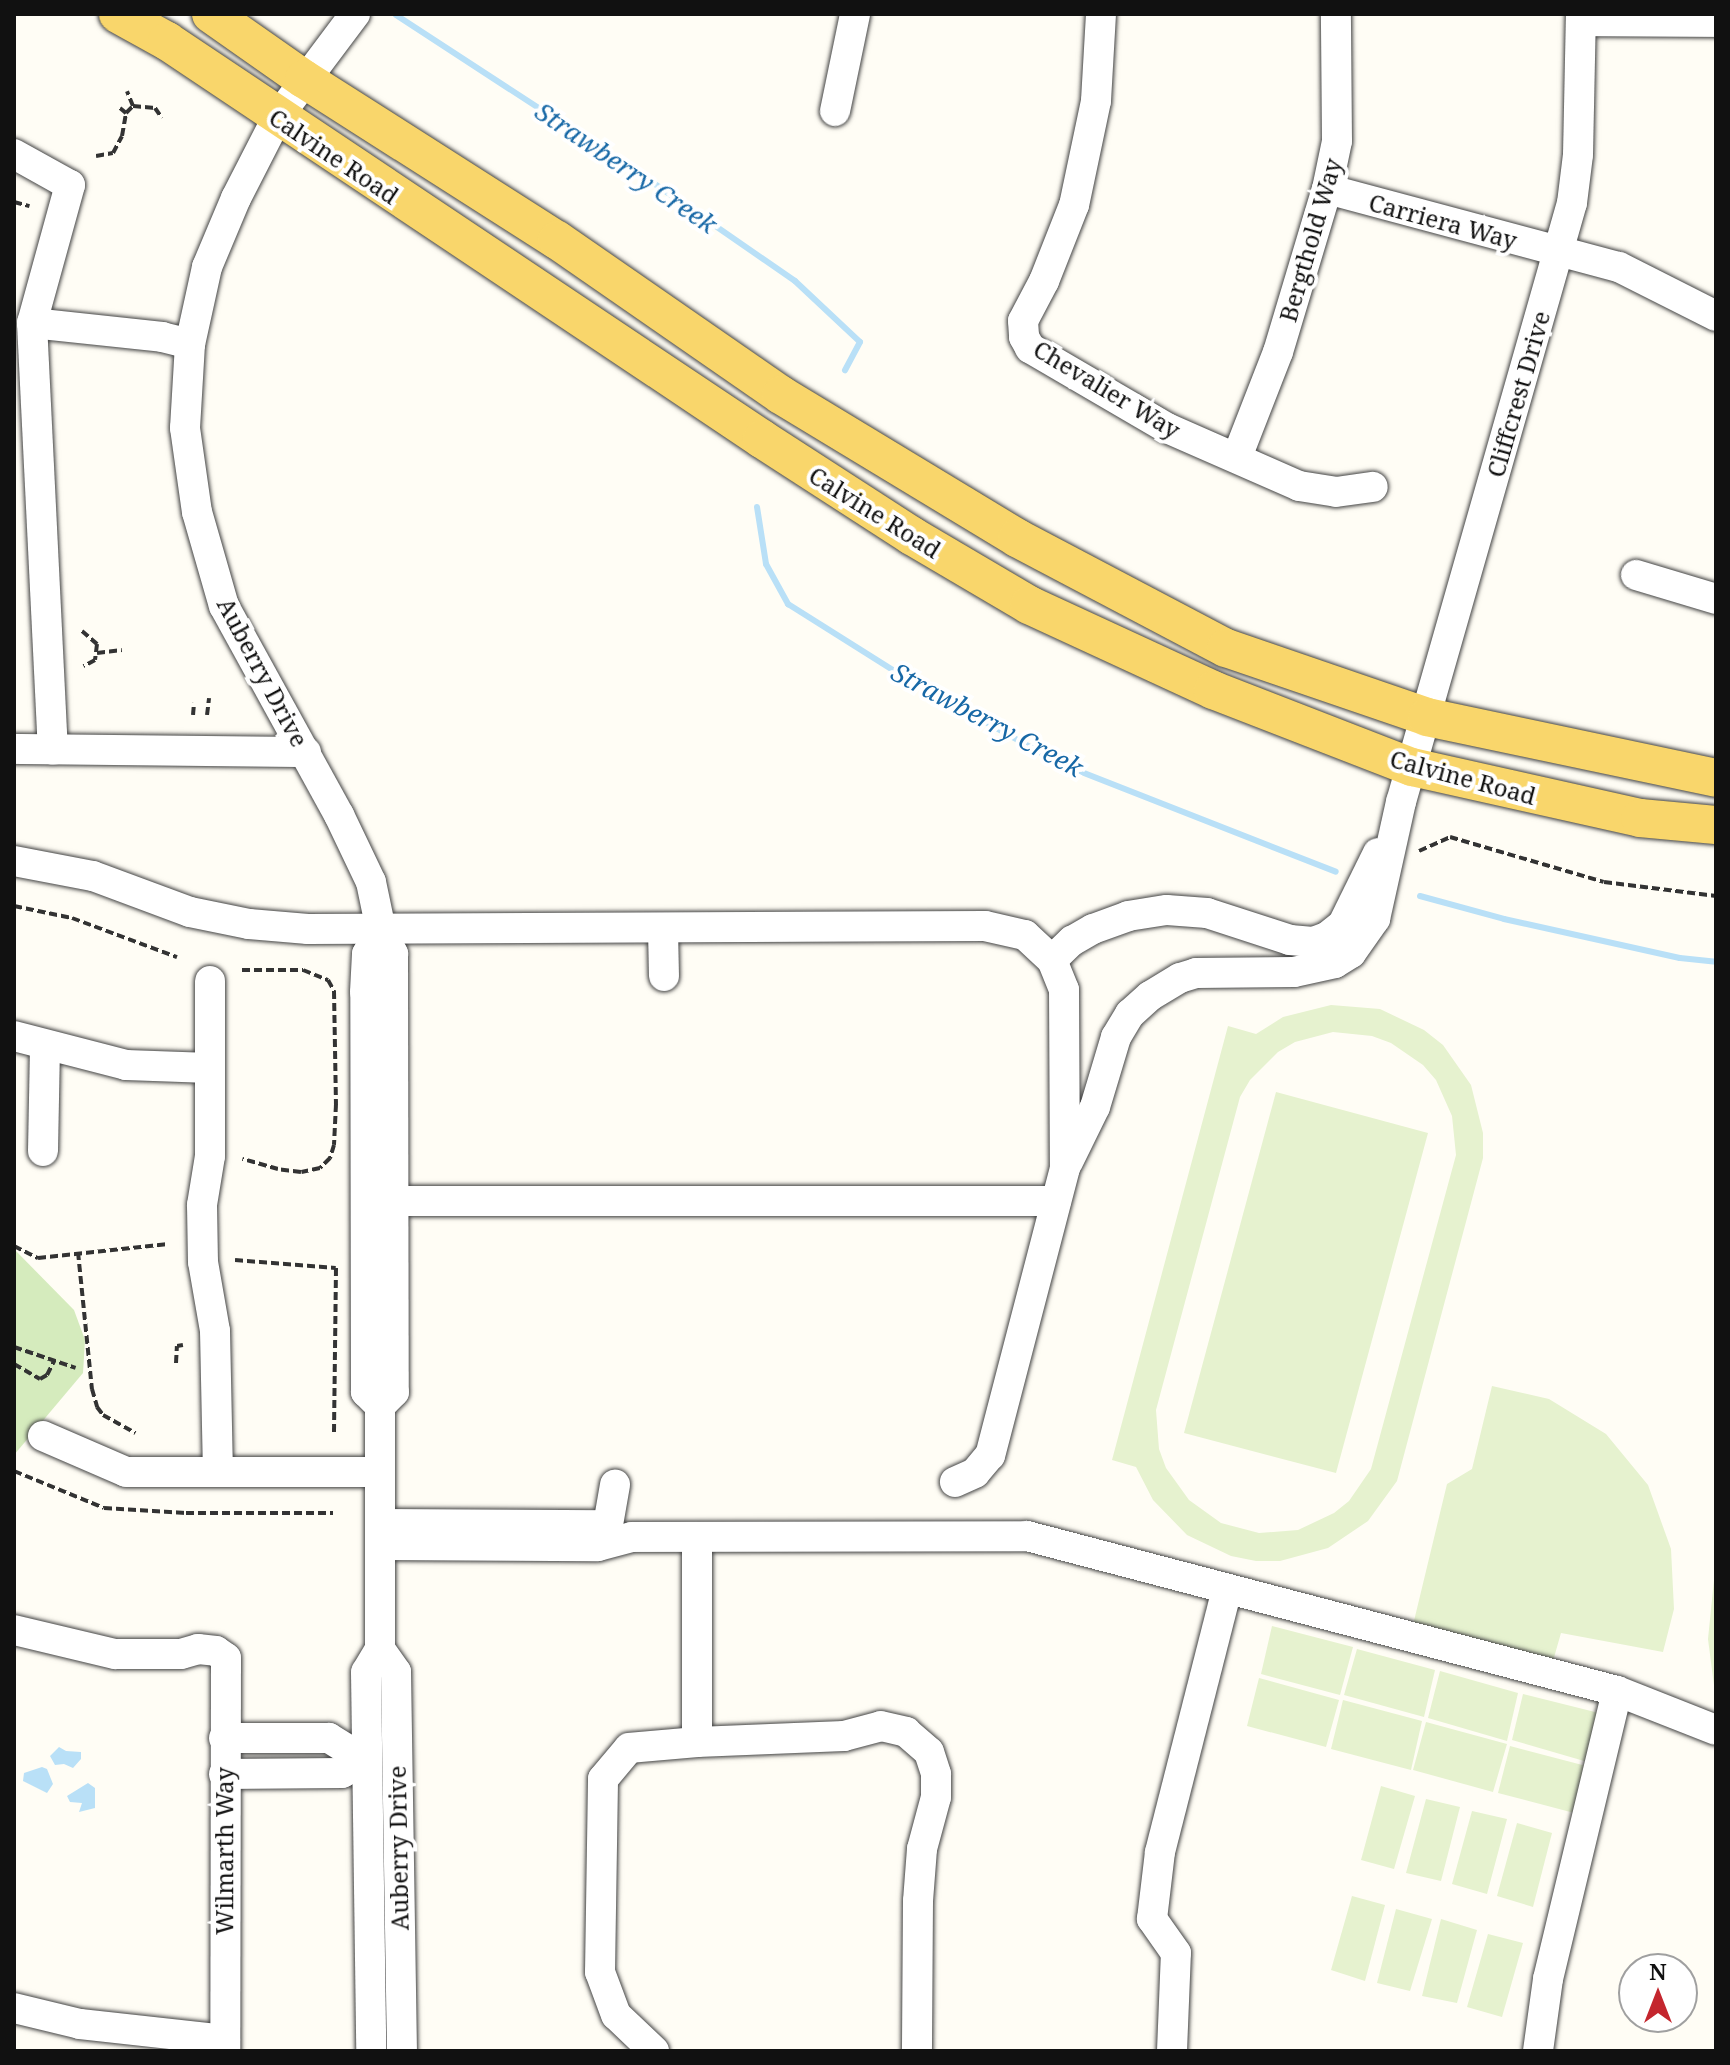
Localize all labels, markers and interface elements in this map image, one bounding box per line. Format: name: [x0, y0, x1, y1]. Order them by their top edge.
water label: Strawberry Creek: [529, 96, 723, 240]
street label: Calvine Road: [264, 102, 404, 210]
street label: Bergthold Way: [1273, 155, 1347, 325]
street label: Carriera Way: [1366, 187, 1520, 255]
street label: Cliffcrest Drive: [1481, 308, 1555, 480]
street label: Chevalier Way: [1029, 334, 1185, 444]
street label: Calvine Road: [804, 460, 946, 564]
street label: Auberry Drive: [212, 592, 314, 752]
water label: Strawberry Creek: [886, 656, 1088, 784]
street label: Calvine Road: [1387, 744, 1539, 810]
street label: Auberry Drive: [382, 1765, 414, 1931]
street label: Wilmarth Way: [210, 1767, 238, 1935]
north arrow: [1618, 1953, 1698, 2033]
text: N: [1649, 1956, 1667, 1986]

